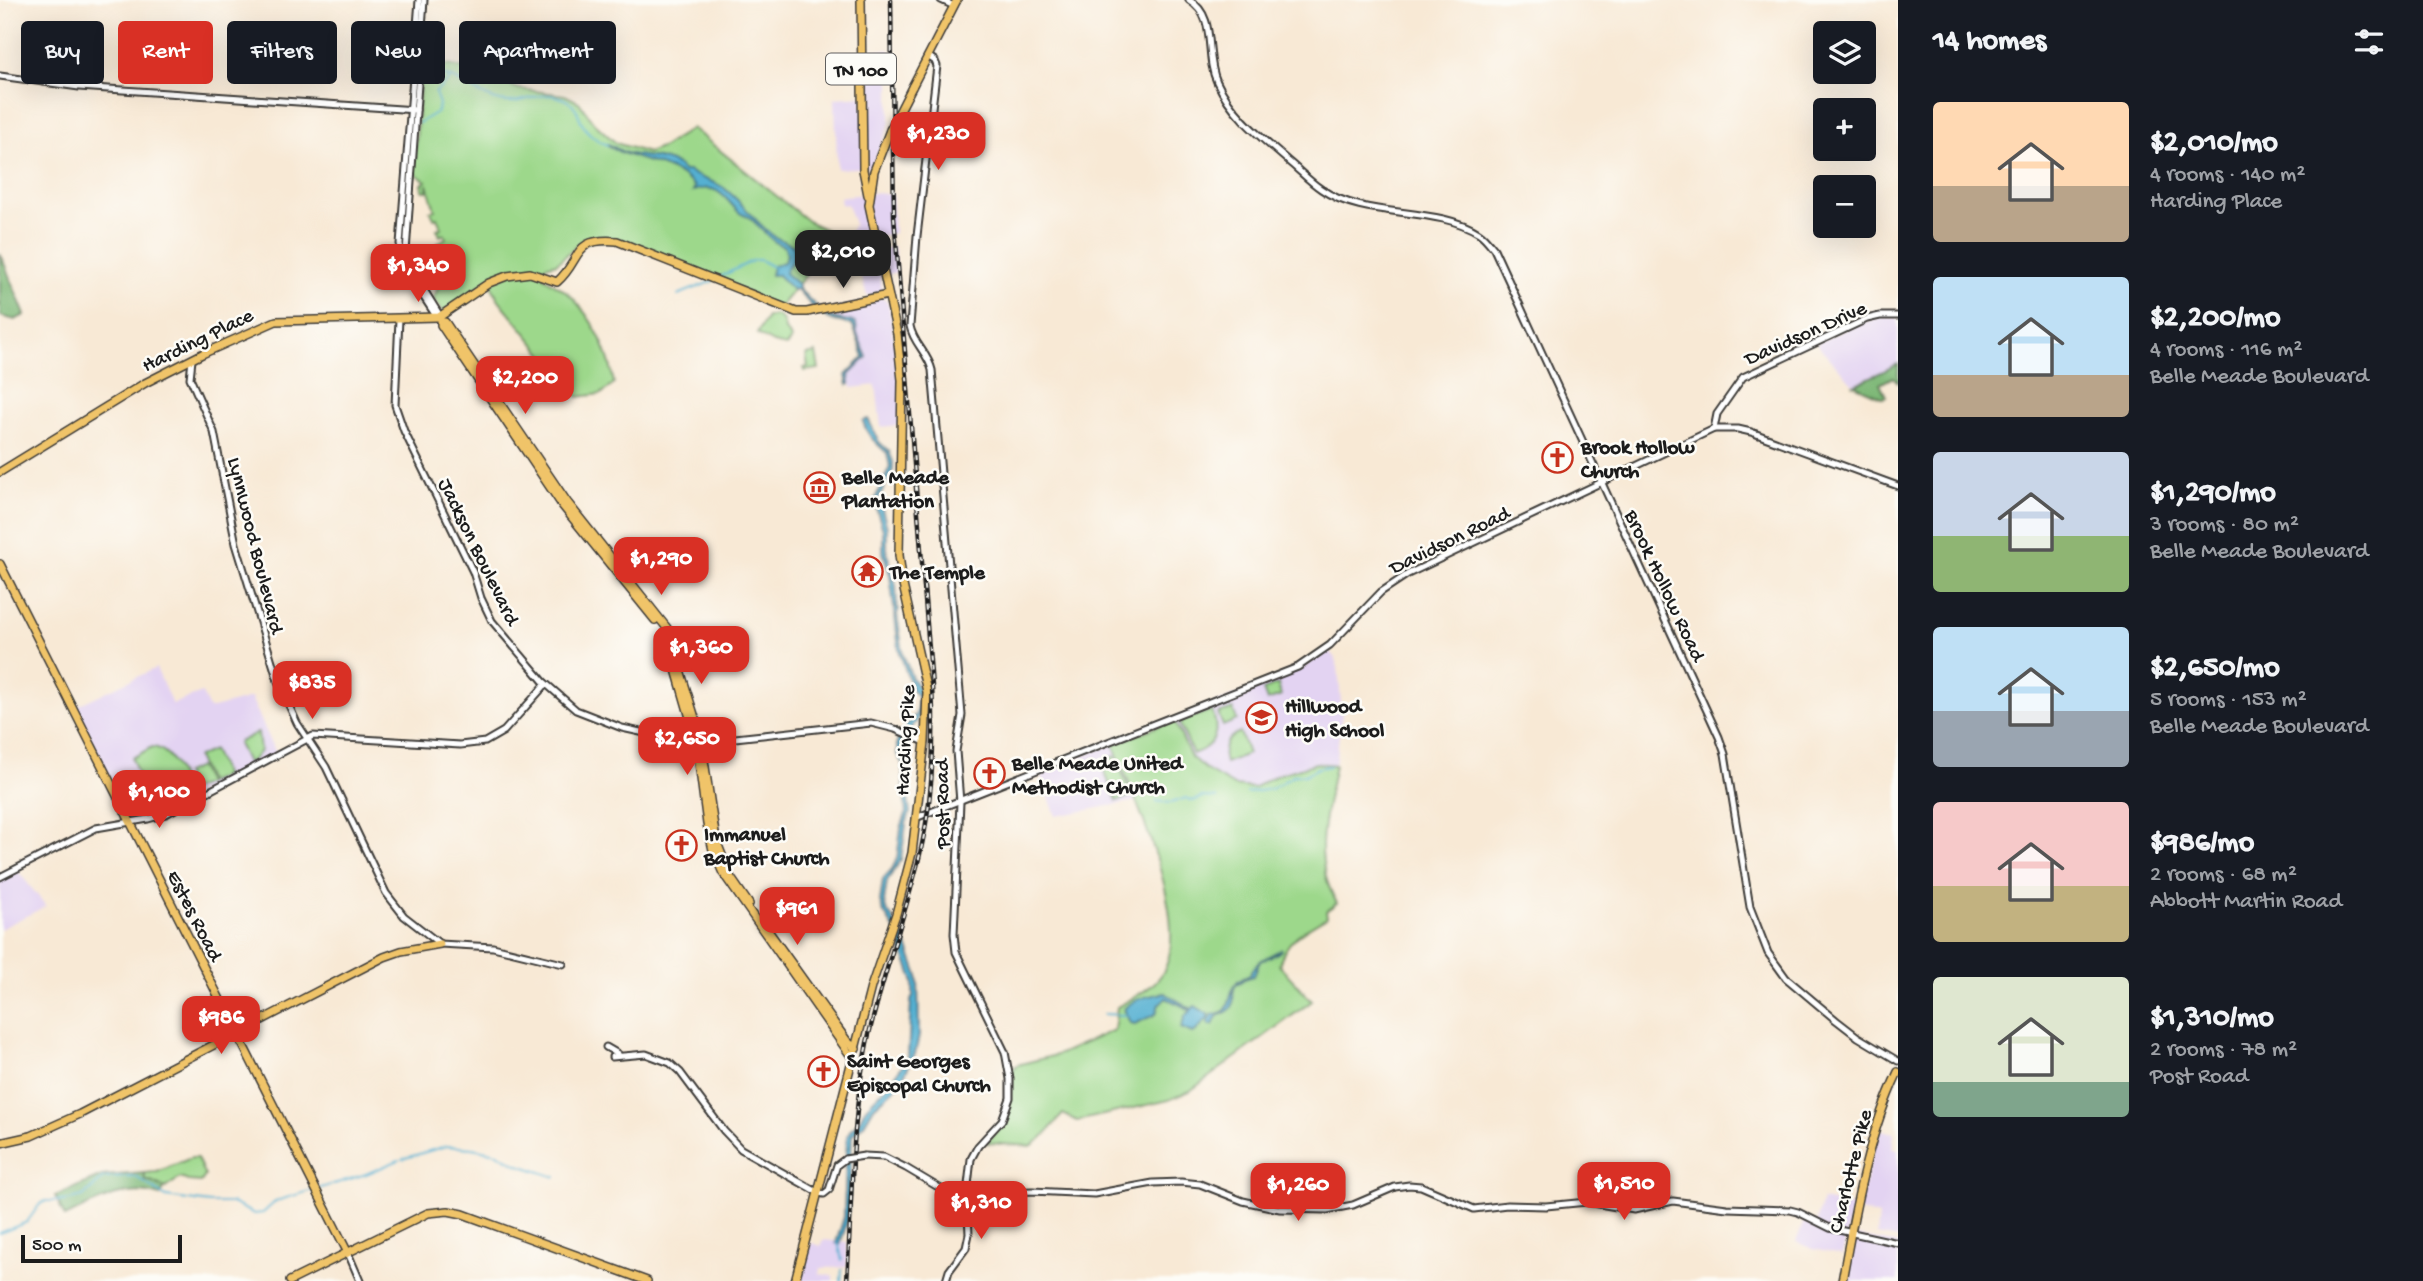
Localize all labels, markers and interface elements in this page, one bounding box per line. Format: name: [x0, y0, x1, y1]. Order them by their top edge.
chip: Buy: [21, 21, 104, 84]
chip: Rent: [118, 21, 213, 84]
chip: Filters: [227, 21, 337, 84]
chip: New: [351, 21, 445, 84]
chip: Apartment: [459, 21, 616, 84]
map controls: [1813, 21, 1876, 238]
button: layers: [1813, 21, 1876, 84]
icon: filters: [2350, 23, 2388, 61]
text: 14 homes: [1933, 25, 2046, 60]
road number: TN 100: [826, 54, 896, 85]
button: +: [1813, 98, 1876, 161]
pin: $1,230: [881, 113, 995, 172]
text: $1,230: [906, 121, 970, 148]
text: $2,010/mo: [2150, 127, 2278, 162]
icon: home: [1989, 130, 2073, 214]
text: 4 rooms · 140 m²: [2150, 162, 2305, 189]
button: −: [1813, 175, 1876, 238]
text: Harding Place: [2150, 189, 2282, 216]
pin: $2,010: [786, 230, 900, 290]
text: $2,010: [811, 239, 875, 266]
pin: $1,340: [361, 244, 475, 304]
text: $1,340: [387, 253, 449, 280]
street label: Davidson Drive: [1740, 297, 1872, 374]
text: $2,200/mo: [2150, 302, 2280, 337]
street label: Harding Place: [139, 304, 259, 380]
icon: home: [1989, 305, 2073, 389]
text: 4 rooms · 116 m²: [2150, 337, 2302, 364]
pin: $2,200: [468, 356, 582, 416]
text: Belle Meade Boulevard: [2150, 364, 2368, 391]
text: $2,200: [492, 365, 558, 392]
place label: Brook Hollow Church: [1580, 437, 1695, 486]
church icon: Brook Hollow Church: [1541, 441, 1575, 475]
street label: Lynnwood Boulevard: [220, 455, 288, 638]
place label: Belle Meade Plantation: [841, 467, 950, 516]
museum icon: Belle Meade Plantation: [802, 471, 836, 505]
street label: Jackson Boulevard: [430, 475, 524, 632]
text: $1,290/mo: [2150, 477, 2276, 512]
icon: home: [1989, 480, 2073, 564]
street label: Davidson Road: [1384, 501, 1516, 583]
street label: Brook Hollow Road: [1616, 506, 1710, 668]
text: 3 rooms · 80 m²: [2150, 512, 2299, 539]
pin: $1,290: [604, 538, 718, 597]
text: Belle Meade Boulevard: [2150, 539, 2368, 566]
text: $1,290: [630, 546, 692, 573]
temple icon: The Temple: [850, 554, 884, 588]
place label: The Temple: [888, 562, 986, 587]
pin: $1,360: [644, 626, 758, 686]
text: $1,360: [669, 635, 733, 662]
text: $2,650/mo: [2150, 652, 2280, 687]
icon: home: [1989, 655, 2073, 739]
pin: $835: [271, 662, 353, 721]
text: $835: [289, 670, 335, 697]
street label: Harding Pike: [892, 683, 923, 796]
text: 5 rooms · 153 m²: [2150, 687, 2307, 714]
place label: Hillwood High School: [1285, 696, 1385, 745]
school or university icon: Hillwood High School: [1245, 700, 1279, 734]
text: Belle Meade Boulevard: [2150, 714, 2368, 741]
pin: $2,650: [630, 718, 744, 777]
text: $2,650: [654, 726, 720, 753]
place label: Belle Meade United Methodist Church: [1011, 753, 1185, 802]
street label: Post Road: [931, 757, 958, 850]
church icon: Belle Meade United Methodist Church: [972, 757, 1006, 791]
pin: $1,100: [102, 770, 216, 830]
text: $1,100: [128, 779, 190, 806]
place label: Immanuel Baptist Church: [703, 824, 830, 873]
text: $986/mo: [2150, 827, 2254, 862]
church icon: Immanuel Baptist Church: [664, 828, 698, 862]
icon: home: [1989, 830, 2073, 914]
text: 2 rooms · 68 m²: [2150, 862, 2297, 889]
street label: Estes Road: [159, 867, 227, 968]
pin: $961: [756, 888, 838, 947]
text: Abbott Martin Road: [2150, 889, 2342, 916]
text: $961: [776, 896, 818, 923]
pin: $986: [180, 996, 262, 1056]
text: $1,310/mo: [2150, 1002, 2274, 1037]
text: $986: [198, 1005, 244, 1032]
icon: home: [1989, 1005, 2073, 1089]
text: 2 rooms · 78 m²: [2150, 1037, 2297, 1064]
place label: Saint Georges Episcopal Church: [847, 1051, 991, 1100]
church icon: Saint Georges Episcopal Church: [807, 1055, 841, 1089]
text: Post Road: [2150, 1064, 2248, 1091]
street label: Charlotte Pike: [1825, 1106, 1880, 1236]
pin: $1,510: [1567, 1162, 1681, 1222]
pin: $1,260: [1241, 1164, 1355, 1223]
text: $1,510: [1593, 1171, 1655, 1198]
text: $1,260: [1267, 1172, 1329, 1199]
pin: $1,310: [924, 1182, 1038, 1241]
text: $1,310: [950, 1190, 1012, 1217]
scale bar: [21, 1232, 182, 1264]
text: 500 m: [32, 1235, 82, 1258]

